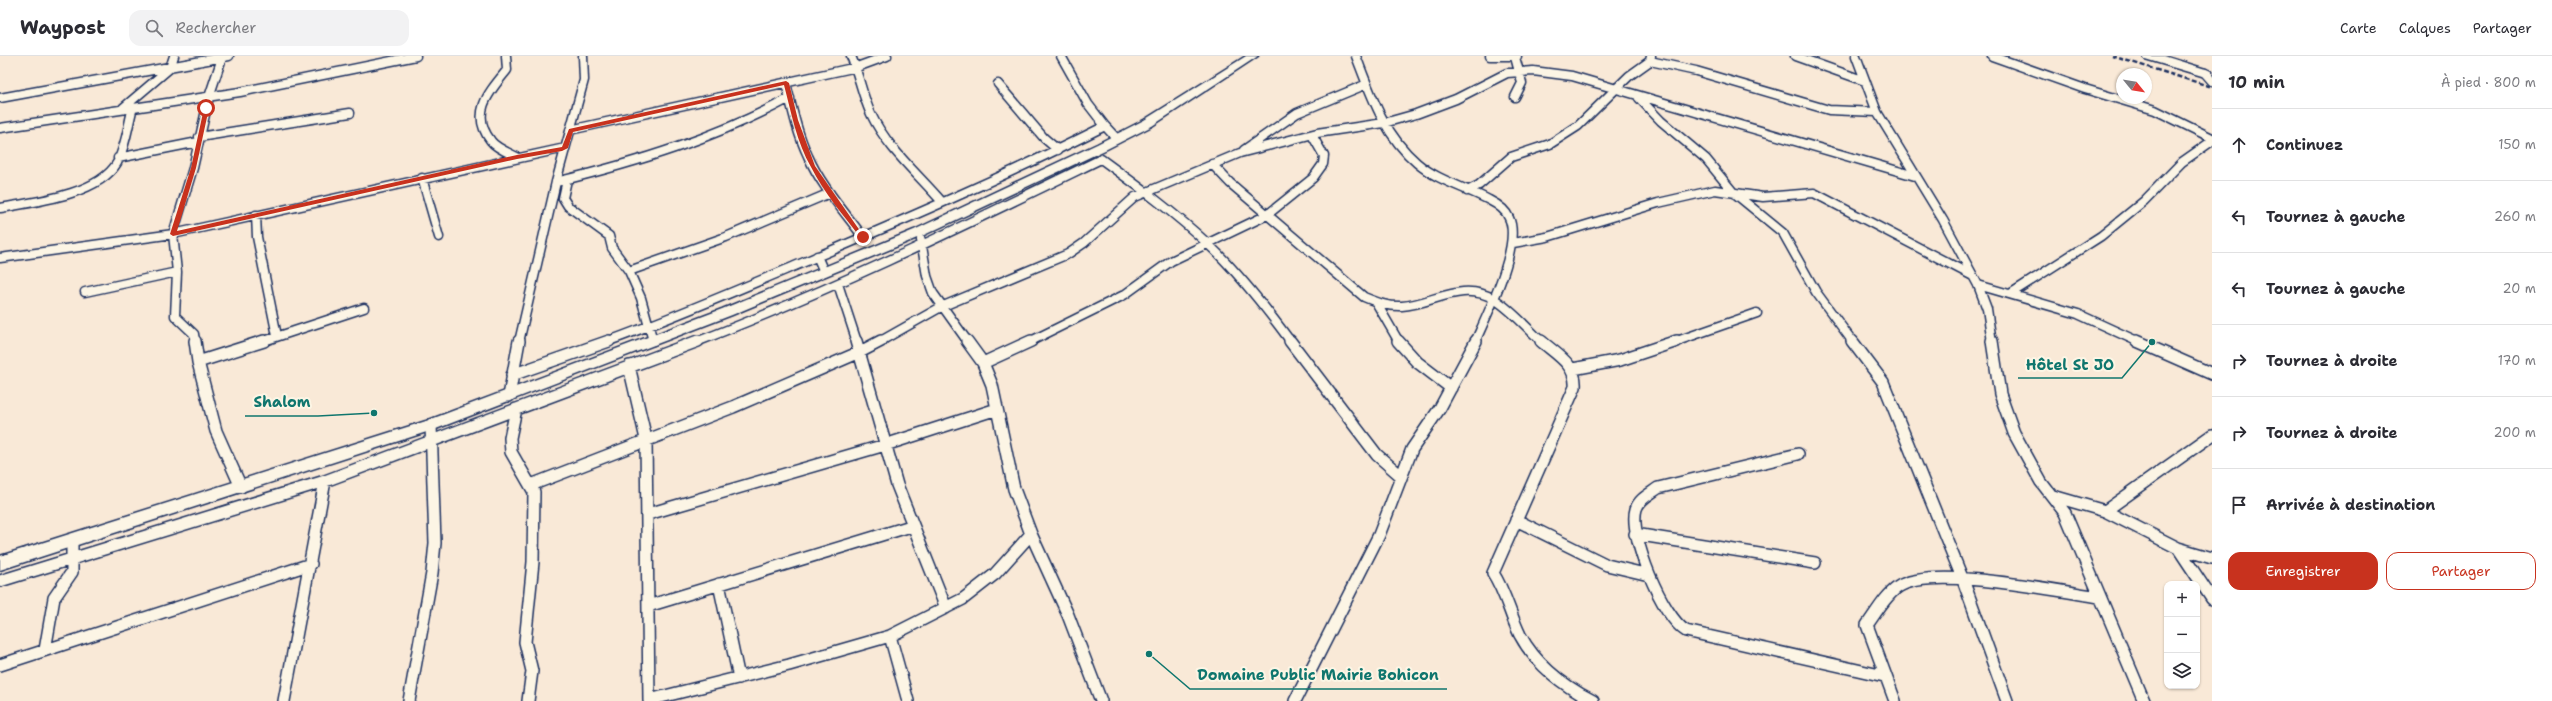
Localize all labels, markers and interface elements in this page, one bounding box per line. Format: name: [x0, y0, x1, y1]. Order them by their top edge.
search box: [129, 10, 409, 46]
text: Waypost: [20, 15, 105, 40]
icon: search: [143, 17, 165, 39]
text: Rechercher: [175, 18, 256, 38]
text: Carte: [2340, 19, 2377, 37]
text: Calques: [2399, 19, 2451, 37]
text: Partager: [2473, 19, 2532, 37]
north arrow: [2116, 68, 2152, 104]
text: 10 min: [2228, 71, 2285, 93]
text: À pied · 800 m: [2441, 74, 2536, 91]
route start: [197, 99, 215, 117]
icon: ahead: [2228, 134, 2250, 156]
text: Continuez: [2266, 135, 2343, 155]
text: 150 m: [2498, 136, 2536, 153]
icon: left: [2228, 206, 2250, 228]
text: Tournez à gauche: [2266, 207, 2406, 227]
text: 260 m: [2494, 208, 2536, 225]
route end: [854, 228, 872, 246]
icon: left: [2228, 278, 2250, 300]
text: Tournez à gauche: [2266, 279, 2406, 299]
text: 20 m: [2503, 280, 2536, 297]
icon: right: [2228, 350, 2250, 372]
callout: Hôtel St JO: [2018, 351, 2122, 378]
text: Tournez à droite: [2266, 351, 2398, 371]
text: 170 m: [2498, 352, 2536, 369]
text: Hôtel St JO: [2026, 355, 2114, 375]
callout: Shalom: [245, 389, 318, 416]
text: Shalom: [253, 392, 311, 412]
icon: right: [2228, 422, 2250, 444]
text: Tournez à droite: [2266, 423, 2398, 443]
text: 200 m: [2494, 424, 2536, 441]
icon: arrive: [2228, 494, 2250, 516]
text: Arrivée à destination: [2266, 495, 2435, 515]
button: Enregistrer: [2228, 552, 2378, 590]
button: Partager: [2386, 552, 2536, 590]
map controls: [2164, 581, 2200, 689]
button: +: [2164, 581, 2200, 617]
button: −: [2164, 617, 2200, 653]
button: layers: [2164, 653, 2200, 689]
callout: Domaine Public Mairie Bohicon: [1190, 662, 1447, 689]
text: Domaine Public Mairie Bohicon: [1197, 665, 1439, 685]

